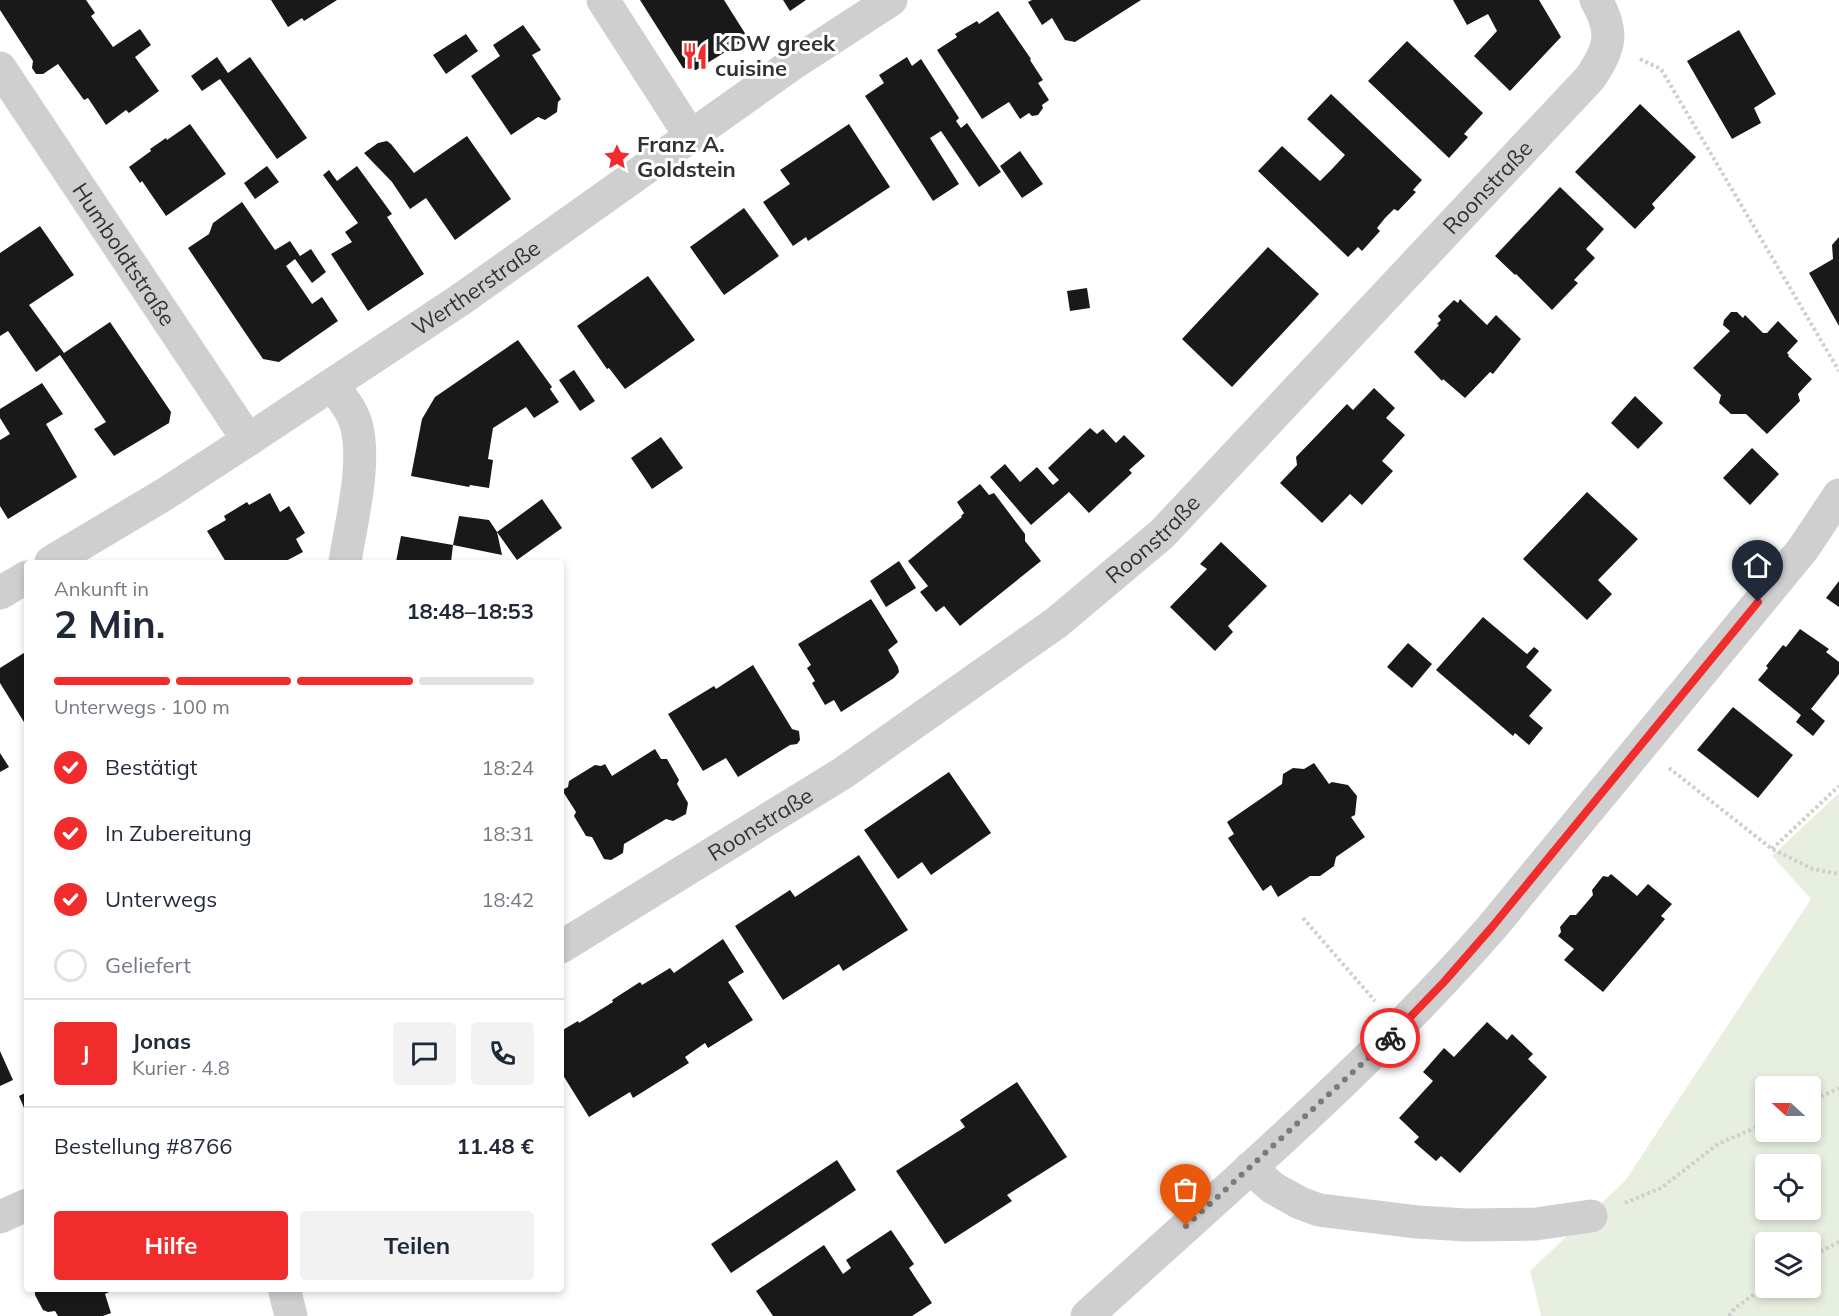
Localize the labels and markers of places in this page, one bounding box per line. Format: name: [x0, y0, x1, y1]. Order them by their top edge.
place label: KDW greek cuisine: [715, 29, 836, 82]
restaurant icon: KDW greek cuisine: [680, 41, 710, 71]
place label: Franz A. Goldstein: [637, 130, 736, 183]
place icon: Franz A. Goldstein: [602, 142, 632, 172]
pin: [1732, 540, 1783, 602]
pin: [1160, 1164, 1211, 1226]

